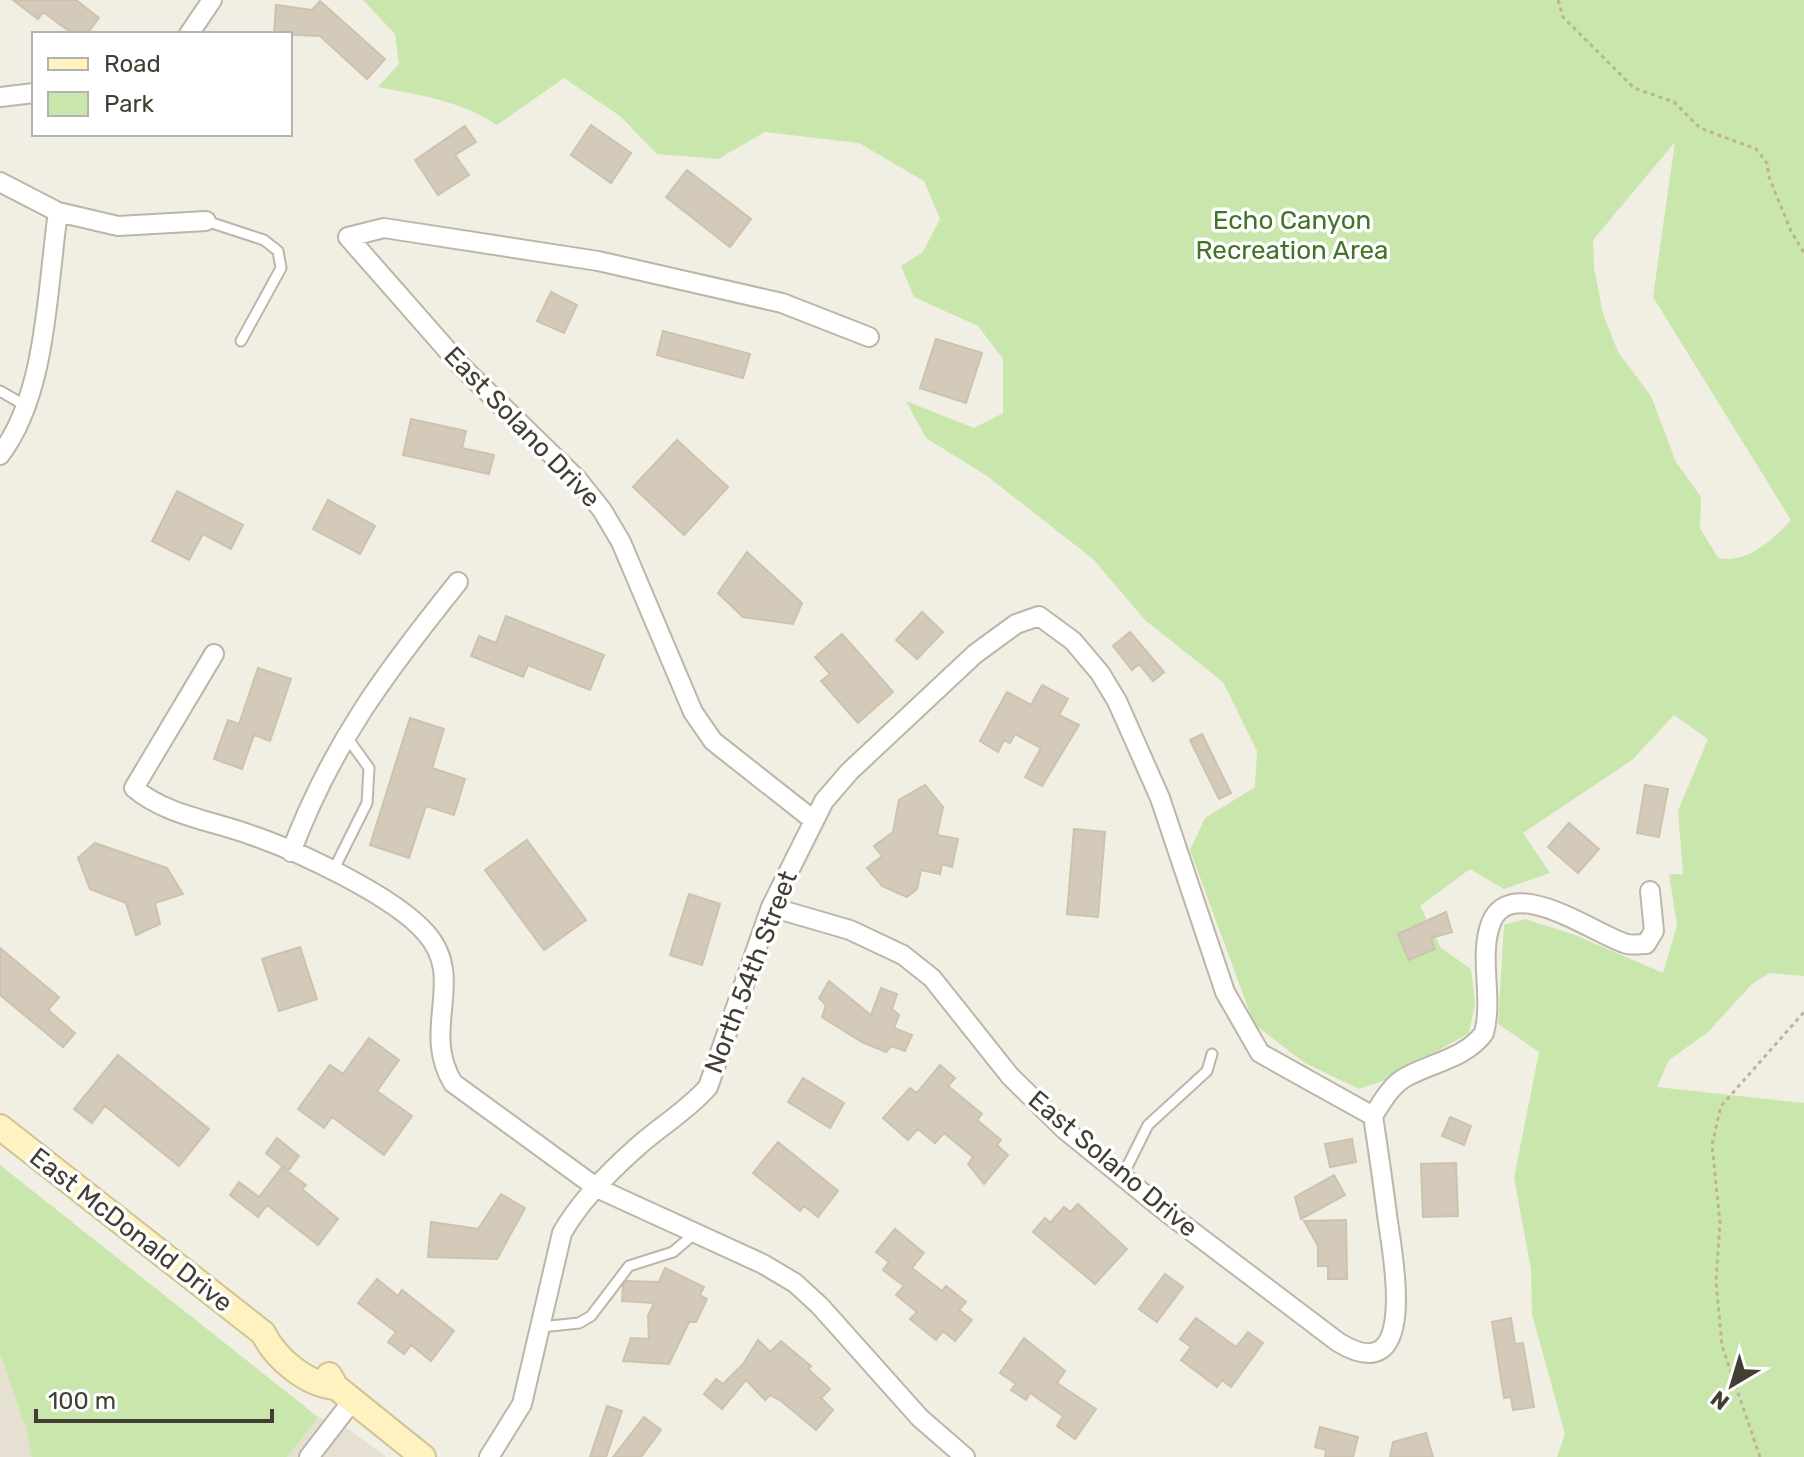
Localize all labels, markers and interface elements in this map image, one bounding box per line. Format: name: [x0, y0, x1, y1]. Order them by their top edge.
legend: [32, 32, 292, 136]
text: Road: [104, 50, 161, 78]
text: Park: [104, 90, 155, 118]
park label: Echo Canyon Recreation Area: [1196, 205, 1388, 266]
street label: East Solano Drive: [437, 340, 607, 514]
street label: North 54th Street: [698, 866, 804, 1078]
street label: East Solano Drive: [1022, 1084, 1204, 1244]
street label: East McDonald Drive: [24, 1141, 238, 1319]
north arrow: [1692, 1345, 1772, 1425]
scale bar: [36, 1373, 272, 1423]
text: N: [1705, 1385, 1735, 1416]
text: 100 m: [48, 1387, 116, 1415]

